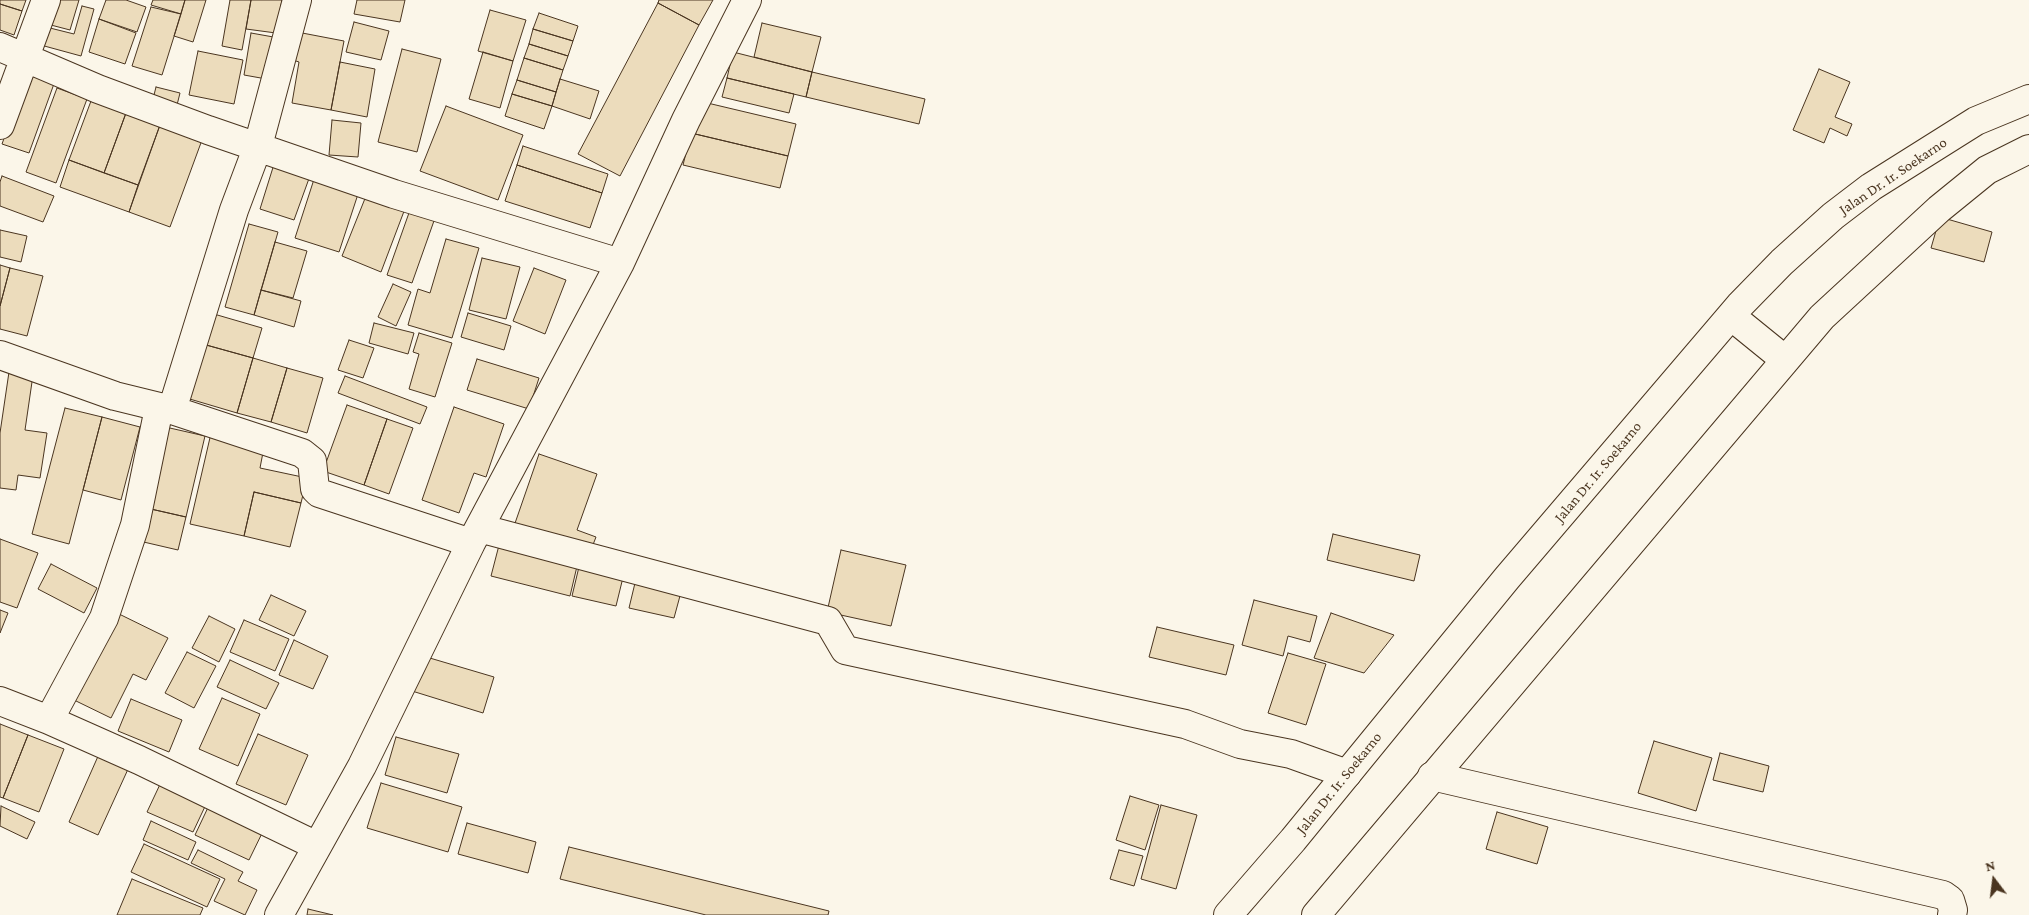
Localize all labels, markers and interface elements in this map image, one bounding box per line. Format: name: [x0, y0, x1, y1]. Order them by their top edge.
street label: Jalan Dr. Ir. Soekarno: [1836, 133, 1950, 219]
street label: Jalan Dr. Ir. Soekarno: [1551, 418, 1645, 526]
street label: Jalan Dr. Ir. Soekarno: [1292, 728, 1386, 838]
north arrow: [1969, 855, 2019, 905]
text: N: [1983, 857, 1997, 874]

